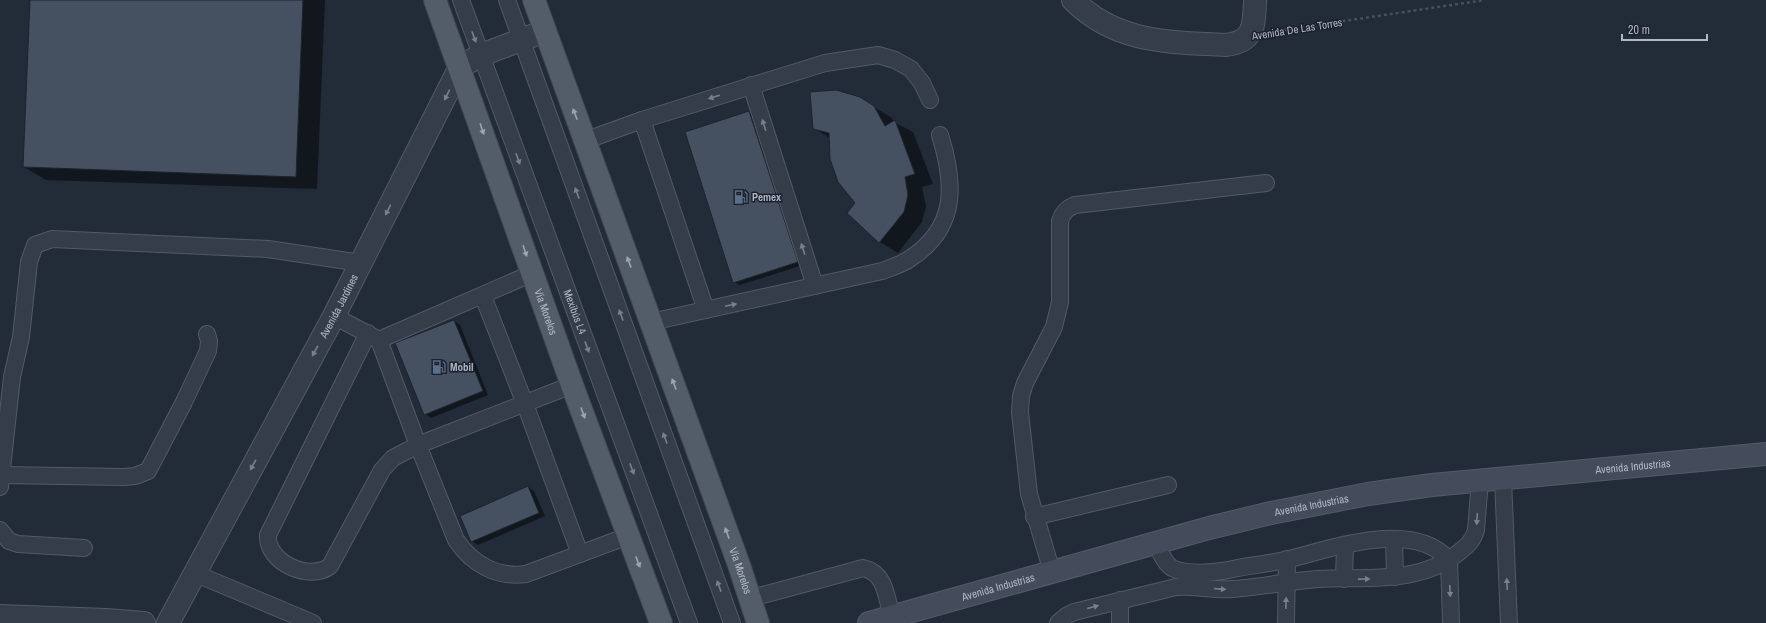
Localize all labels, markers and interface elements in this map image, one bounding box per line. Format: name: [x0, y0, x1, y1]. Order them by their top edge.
street label: Avenida De Las Torres: [1250, 15, 1344, 43]
scale bar: [1622, 16, 1707, 42]
text: 20 m: [1628, 22, 1650, 38]
one-way arrow: [472, 31, 478, 43]
one-way arrow: [444, 89, 450, 100]
one-way arrow: [708, 94, 720, 100]
one-way arrow: [571, 108, 577, 120]
one-way arrow: [761, 119, 767, 131]
one-way arrow: [479, 123, 485, 135]
one-way arrow: [516, 153, 522, 165]
one-way arrow: [574, 187, 580, 199]
fuel station icon: Pemex: [733, 189, 749, 205]
place label: Pemex: [752, 190, 781, 204]
one-way arrow: [385, 205, 391, 216]
one-way arrow: [800, 243, 806, 255]
one-way arrow: [522, 246, 528, 258]
one-way arrow: [626, 256, 632, 268]
street label: Avenida Jardines: [316, 271, 361, 341]
street label: Vía Morelos: [531, 287, 561, 337]
street label: Mexibús L4: [560, 287, 590, 336]
one-way arrow: [724, 301, 737, 307]
one-way arrow: [617, 309, 623, 321]
one-way arrow: [585, 341, 591, 353]
one-way arrow: [312, 345, 318, 356]
fuel station icon: Mobil: [431, 359, 447, 375]
place label: Mobil: [450, 360, 474, 374]
one-way arrow: [670, 378, 676, 390]
one-way arrow: [580, 408, 586, 420]
one-way arrow: [662, 431, 668, 443]
street label: Avenida Industrias: [1594, 456, 1671, 477]
one-way arrow: [249, 459, 256, 471]
one-way arrow: [630, 463, 636, 475]
street label: Avenida Industrias: [1272, 491, 1350, 519]
one-way arrow: [1474, 513, 1481, 525]
one-way arrow: [724, 527, 730, 539]
street label: Vía Morelos: [726, 546, 755, 596]
one-way arrow: [635, 556, 641, 568]
street label: Avenida Industrias: [959, 570, 1037, 604]
one-way arrow: [1358, 575, 1370, 582]
one-way arrow: [1504, 577, 1510, 590]
one-way arrow: [715, 580, 721, 592]
one-way arrow: [1214, 585, 1226, 592]
one-way arrow: [1447, 585, 1453, 598]
one-way arrow: [1283, 596, 1289, 609]
one-way arrow: [1087, 604, 1099, 610]

